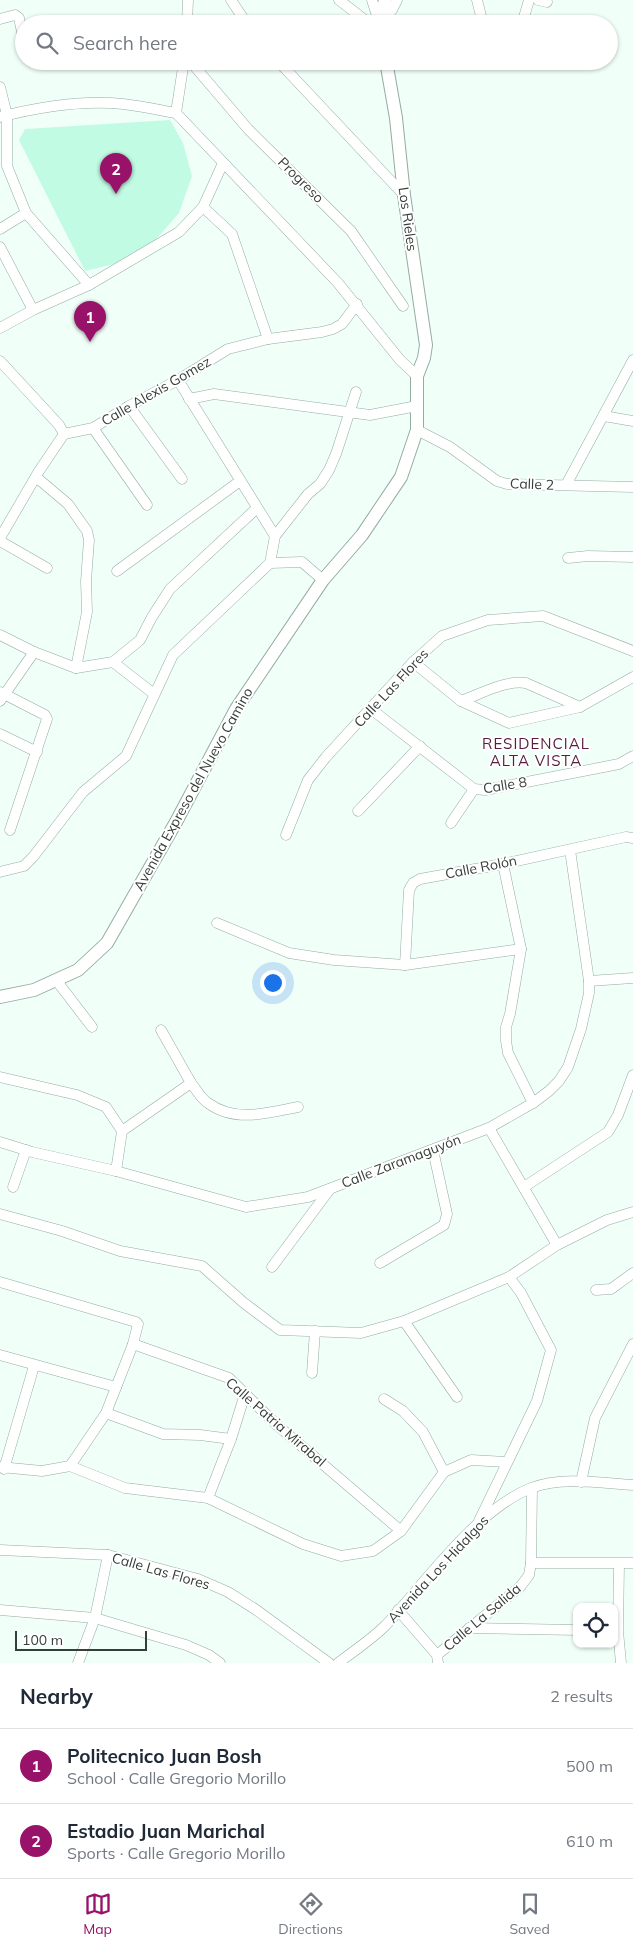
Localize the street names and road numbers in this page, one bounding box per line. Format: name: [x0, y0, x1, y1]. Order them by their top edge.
street label: Progreso: [274, 153, 328, 207]
street label: Los Rieles: [395, 186, 421, 252]
street label: Calle Alexis Gomez: [98, 352, 214, 430]
street label: Calle 2: [510, 474, 554, 494]
street label: Calle Las Flores: [350, 645, 432, 731]
street label: Avenida Expreso del Nuevo Camino: [129, 684, 257, 894]
street label: Calle 8: [482, 773, 528, 797]
street label: Calle Rolón: [444, 851, 518, 883]
street label: Calle Zaramaguyón: [339, 1130, 463, 1192]
street label: Calle Patria Mirabal: [222, 1374, 330, 1470]
street label: Avenida Los Hidalgos: [383, 1511, 493, 1627]
street label: Calle Las Flores: [110, 1548, 212, 1594]
street label: Calle La Salida: [439, 1579, 525, 1655]

